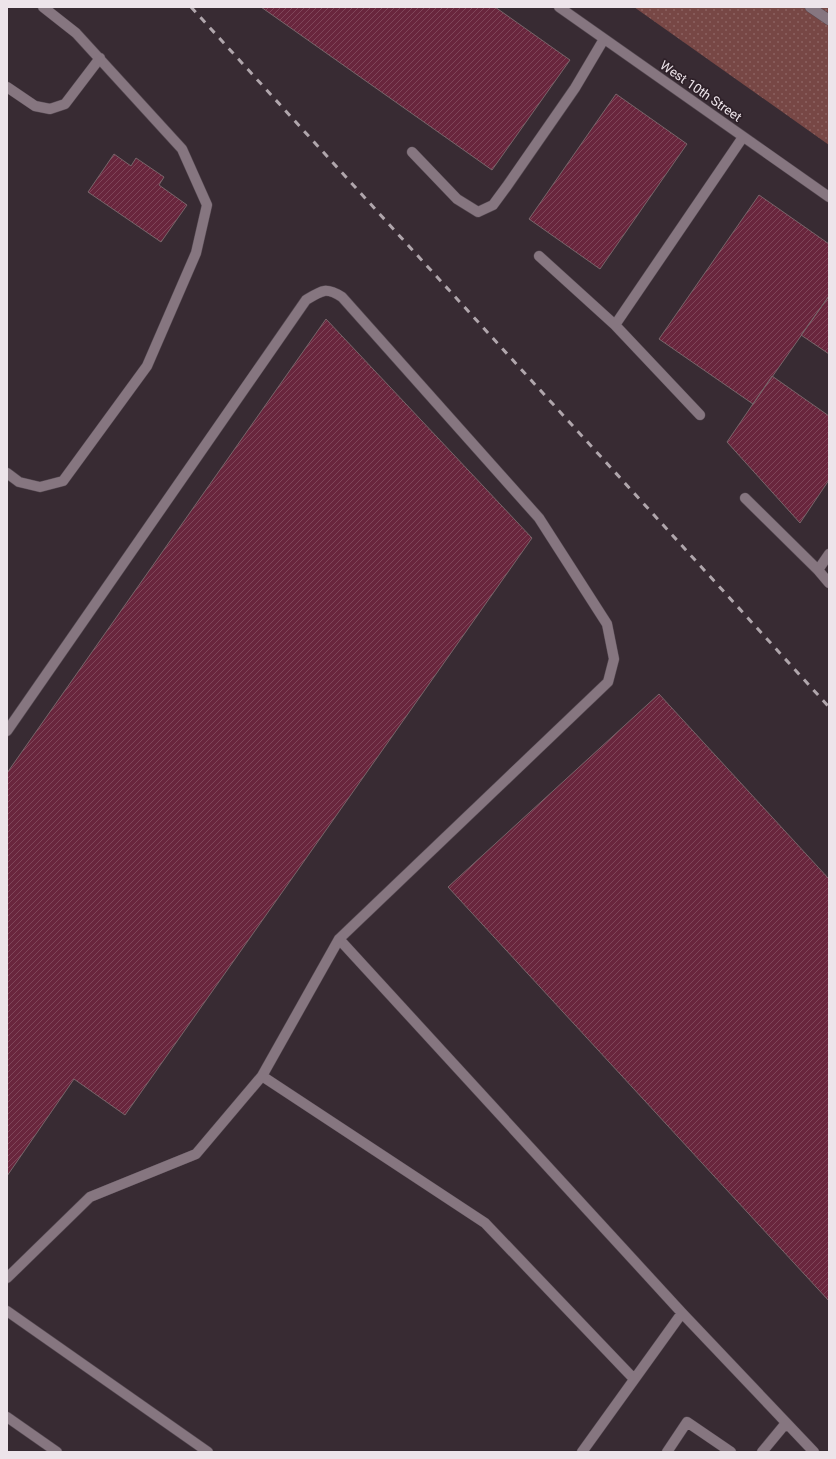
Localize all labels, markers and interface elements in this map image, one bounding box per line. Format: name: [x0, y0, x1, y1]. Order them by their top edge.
street label: West 10th Street: [657, 57, 745, 125]

